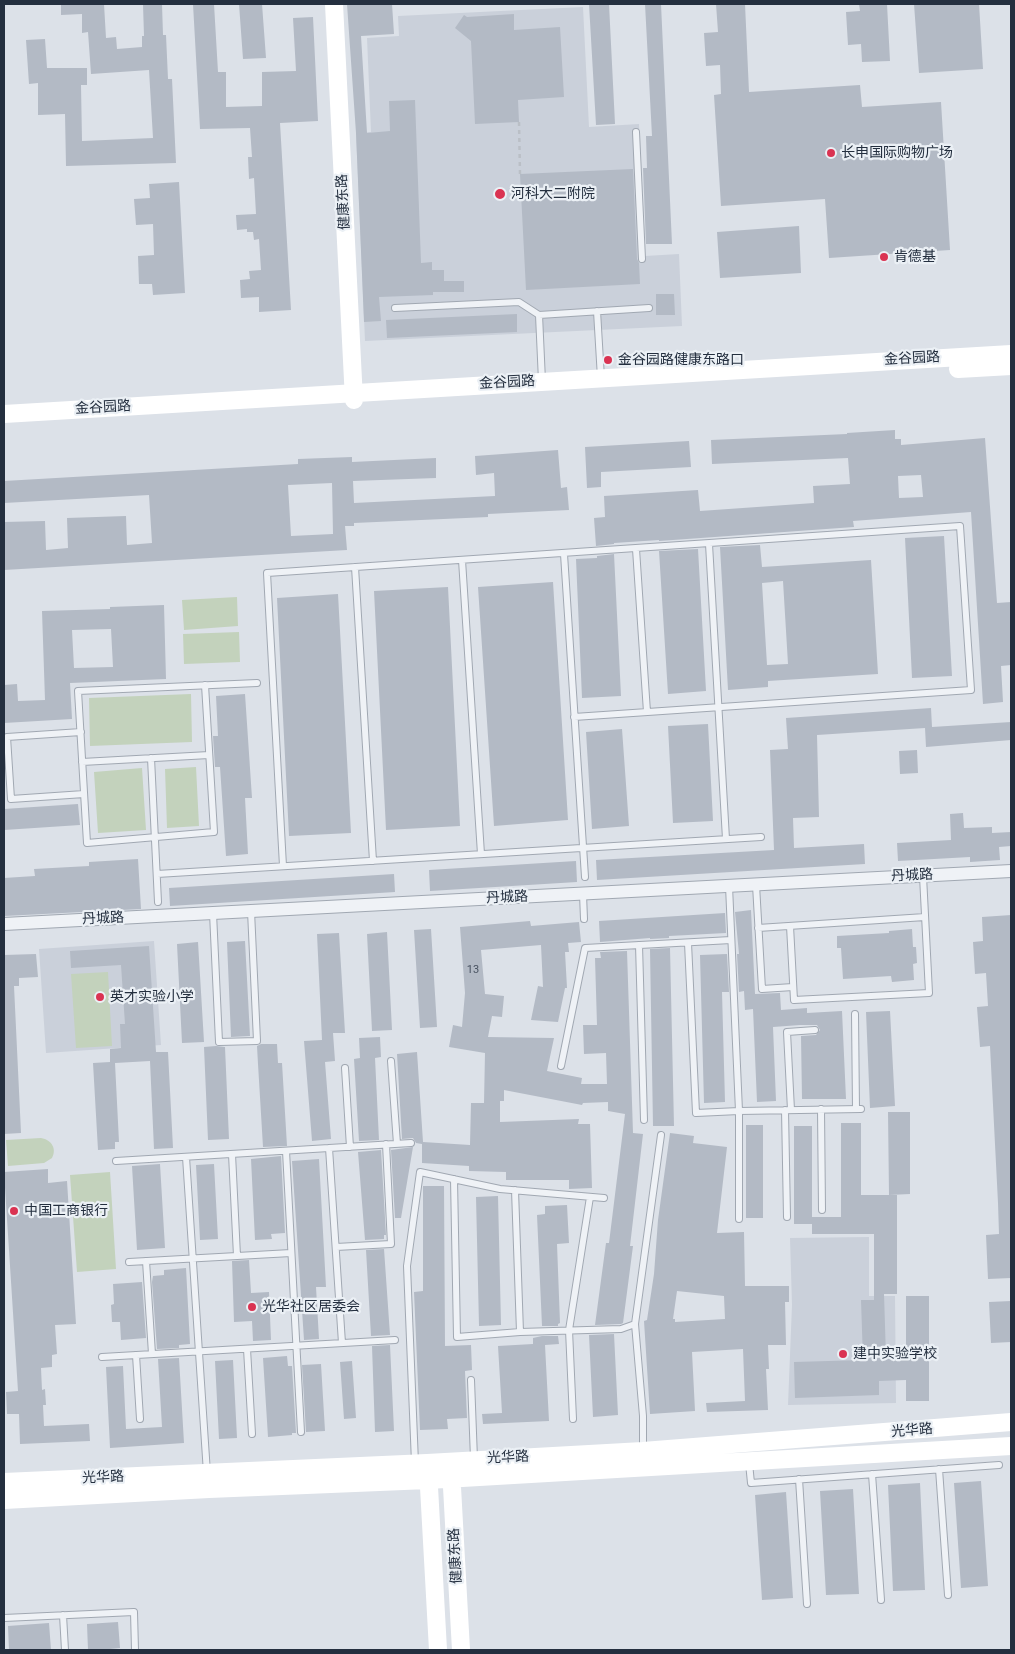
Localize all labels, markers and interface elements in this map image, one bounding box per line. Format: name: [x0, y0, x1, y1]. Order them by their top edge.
place label: 长申国际购物广场: [841, 145, 953, 161]
marker: 长申国际购物广场: [825, 147, 837, 159]
street label: 健康东路: [334, 174, 354, 230]
place label: 河科大二附院: [511, 186, 595, 202]
marker: 河科大二附院: [493, 187, 507, 201]
place label: 肯德基: [894, 249, 936, 265]
marker: 肯德基: [878, 251, 890, 263]
street label: 金谷园路: [884, 349, 940, 369]
place label: 金谷园路健康东路口: [618, 352, 744, 368]
marker: 金谷园路健康东路口: [602, 354, 614, 366]
street label: 金谷园路: [479, 373, 535, 393]
street label: 金谷园路: [75, 398, 131, 418]
street label: 丹城路: [891, 867, 933, 885]
street label: 丹城路: [486, 889, 528, 907]
street label: 丹城路: [82, 910, 124, 928]
house number: 13: [467, 963, 479, 977]
place label: 英才实验小学: [110, 989, 194, 1005]
marker: 英才实验小学: [94, 991, 106, 1003]
place label: 中国工商银行: [24, 1203, 108, 1219]
marker: 中国工商银行: [8, 1205, 20, 1217]
place label: 光华社区居委会: [262, 1299, 360, 1315]
marker: 光华社区居委会: [246, 1301, 258, 1313]
place label: 建中实验学校: [853, 1346, 937, 1362]
marker: 建中实验学校: [837, 1348, 849, 1360]
street label: 光华路: [890, 1421, 934, 1441]
street label: 光华路: [487, 1449, 529, 1467]
street label: 光华路: [82, 1469, 124, 1487]
street label: 健康东路: [446, 1528, 466, 1584]

